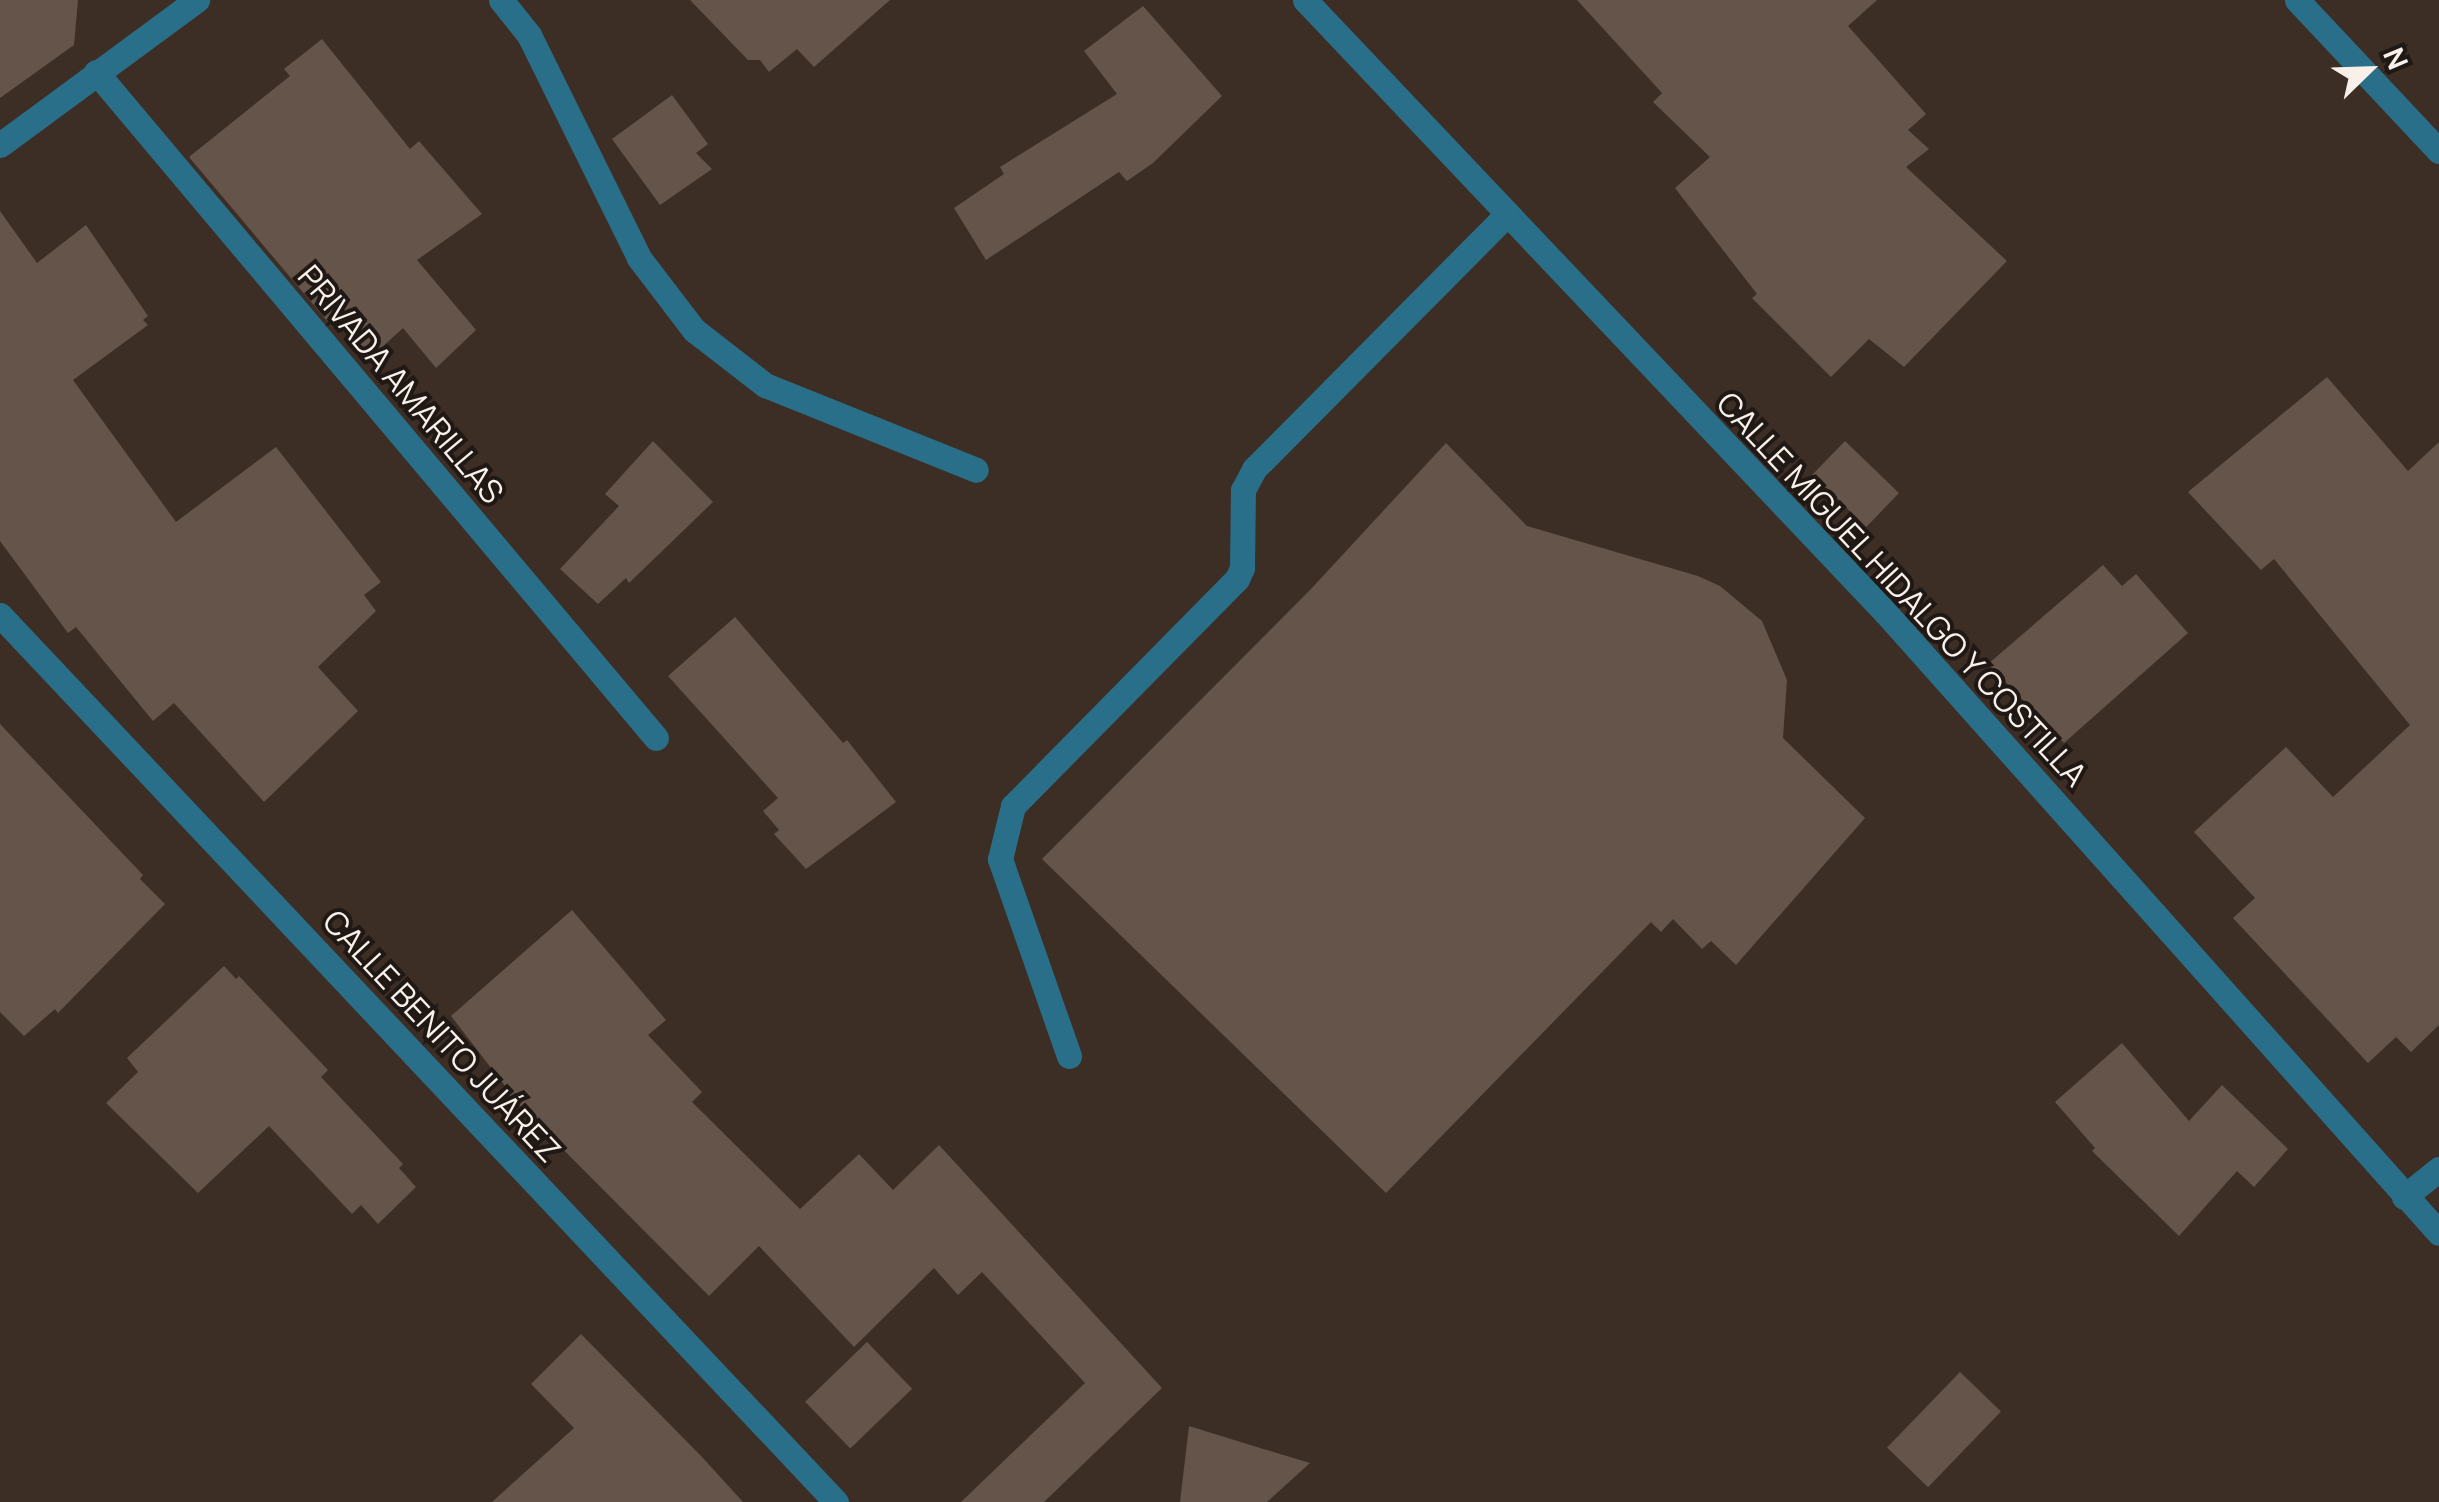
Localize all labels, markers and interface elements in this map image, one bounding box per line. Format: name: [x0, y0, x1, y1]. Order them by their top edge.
north arrow: [2319, 20, 2419, 120]
text: N: [2375, 42, 2418, 75]
street label: PRIVADA AMARILLAS: [290, 257, 512, 511]
street label: CALLE MIGUEL HIDALGO Y COSTILLA: [1708, 383, 2096, 795]
street label: CALLE BENITO JUÁREZ: [315, 902, 569, 1170]

